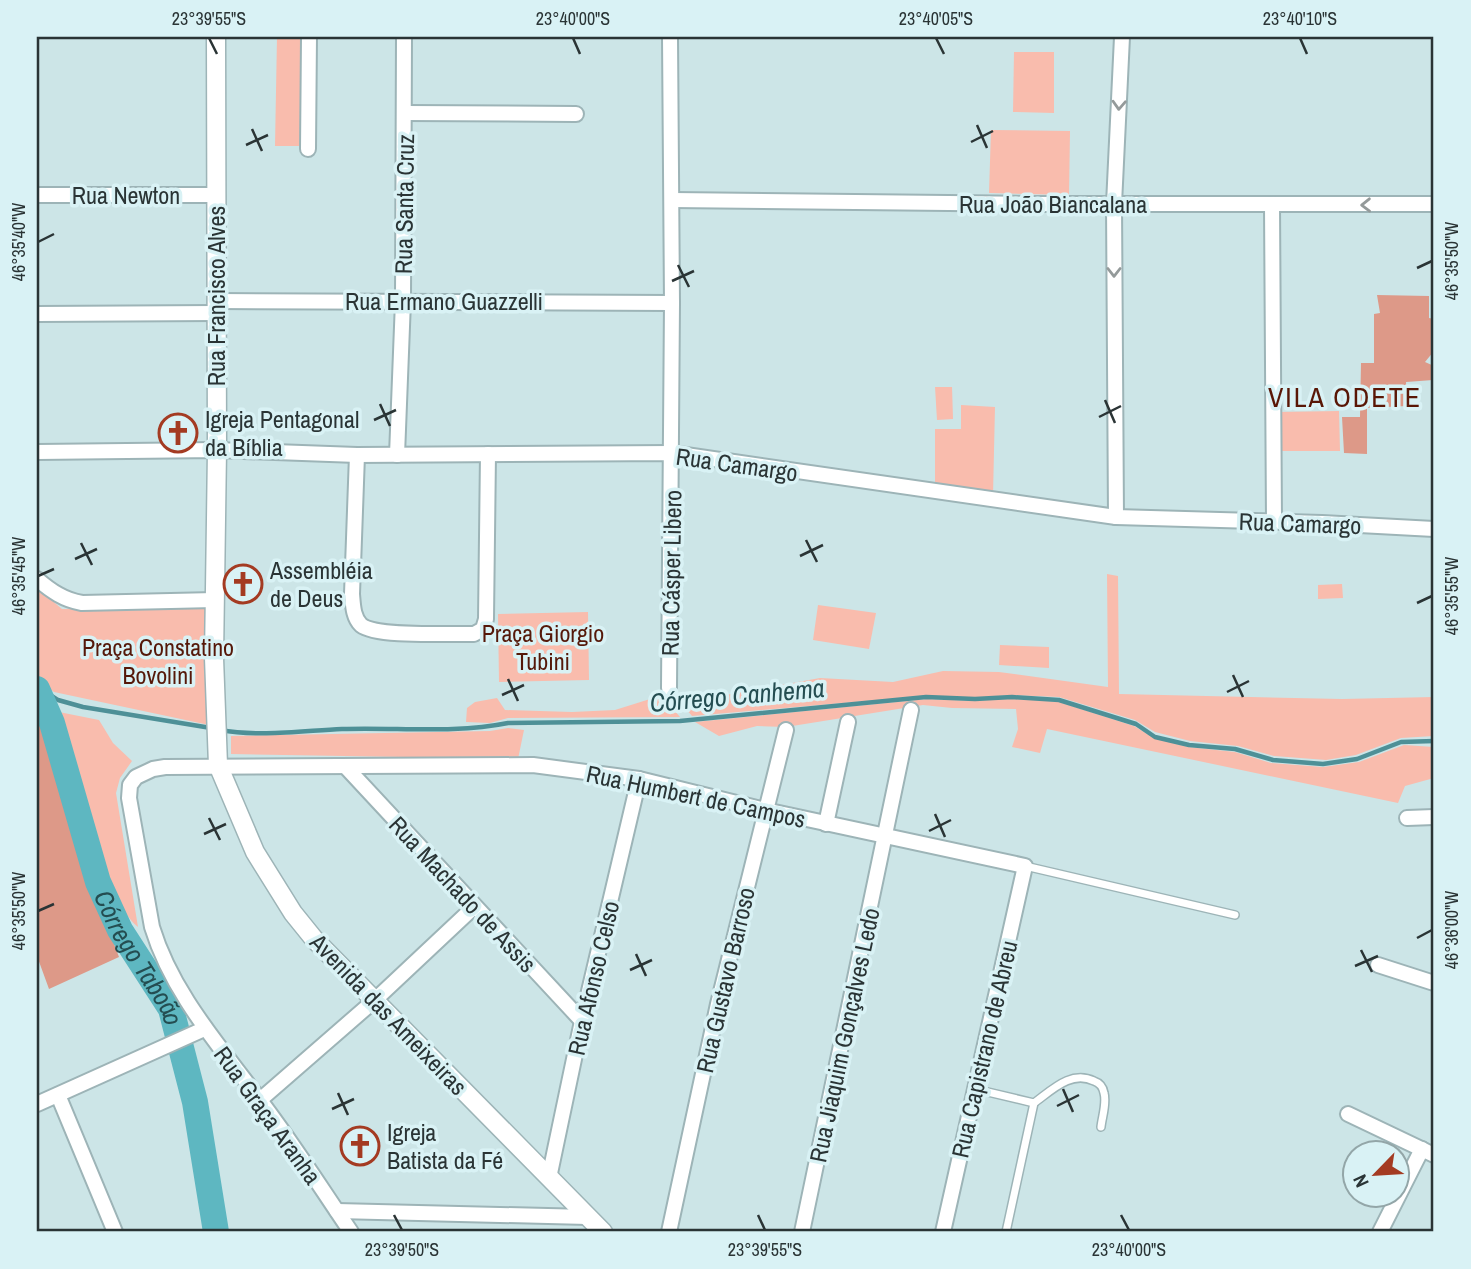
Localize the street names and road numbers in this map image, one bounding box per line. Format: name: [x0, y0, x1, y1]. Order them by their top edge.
street label: Rua Santa Cruz: [387, 134, 421, 274]
street label: Rua Newton: [72, 179, 180, 211]
street label: Rua João Biancalana: [959, 188, 1147, 220]
street label: Rua Francisco Alves: [200, 206, 232, 386]
street label: Rua Ermano Guazzelli: [345, 285, 543, 317]
street label: Rua Camargo: [674, 440, 800, 488]
street label: Rua Cásper Libero: [654, 490, 688, 656]
street label: Rua Camargo: [1238, 505, 1362, 541]
street label: Rua Humbert de Campos: [584, 757, 808, 835]
street label: Rua Machado de Assis: [382, 809, 544, 979]
street label: Rua Gustavo Barroso: [688, 884, 762, 1076]
street label: Rua Afonso Celso: [560, 898, 626, 1058]
street label: Rua Jiaquim Gonçalves Ledo: [801, 905, 887, 1165]
street label: Avenida das Ameixeiras: [303, 926, 474, 1102]
street label: Rua Capistrano de Abreu: [943, 937, 1025, 1161]
street label: Rua Graça Aranha: [207, 1040, 329, 1190]

